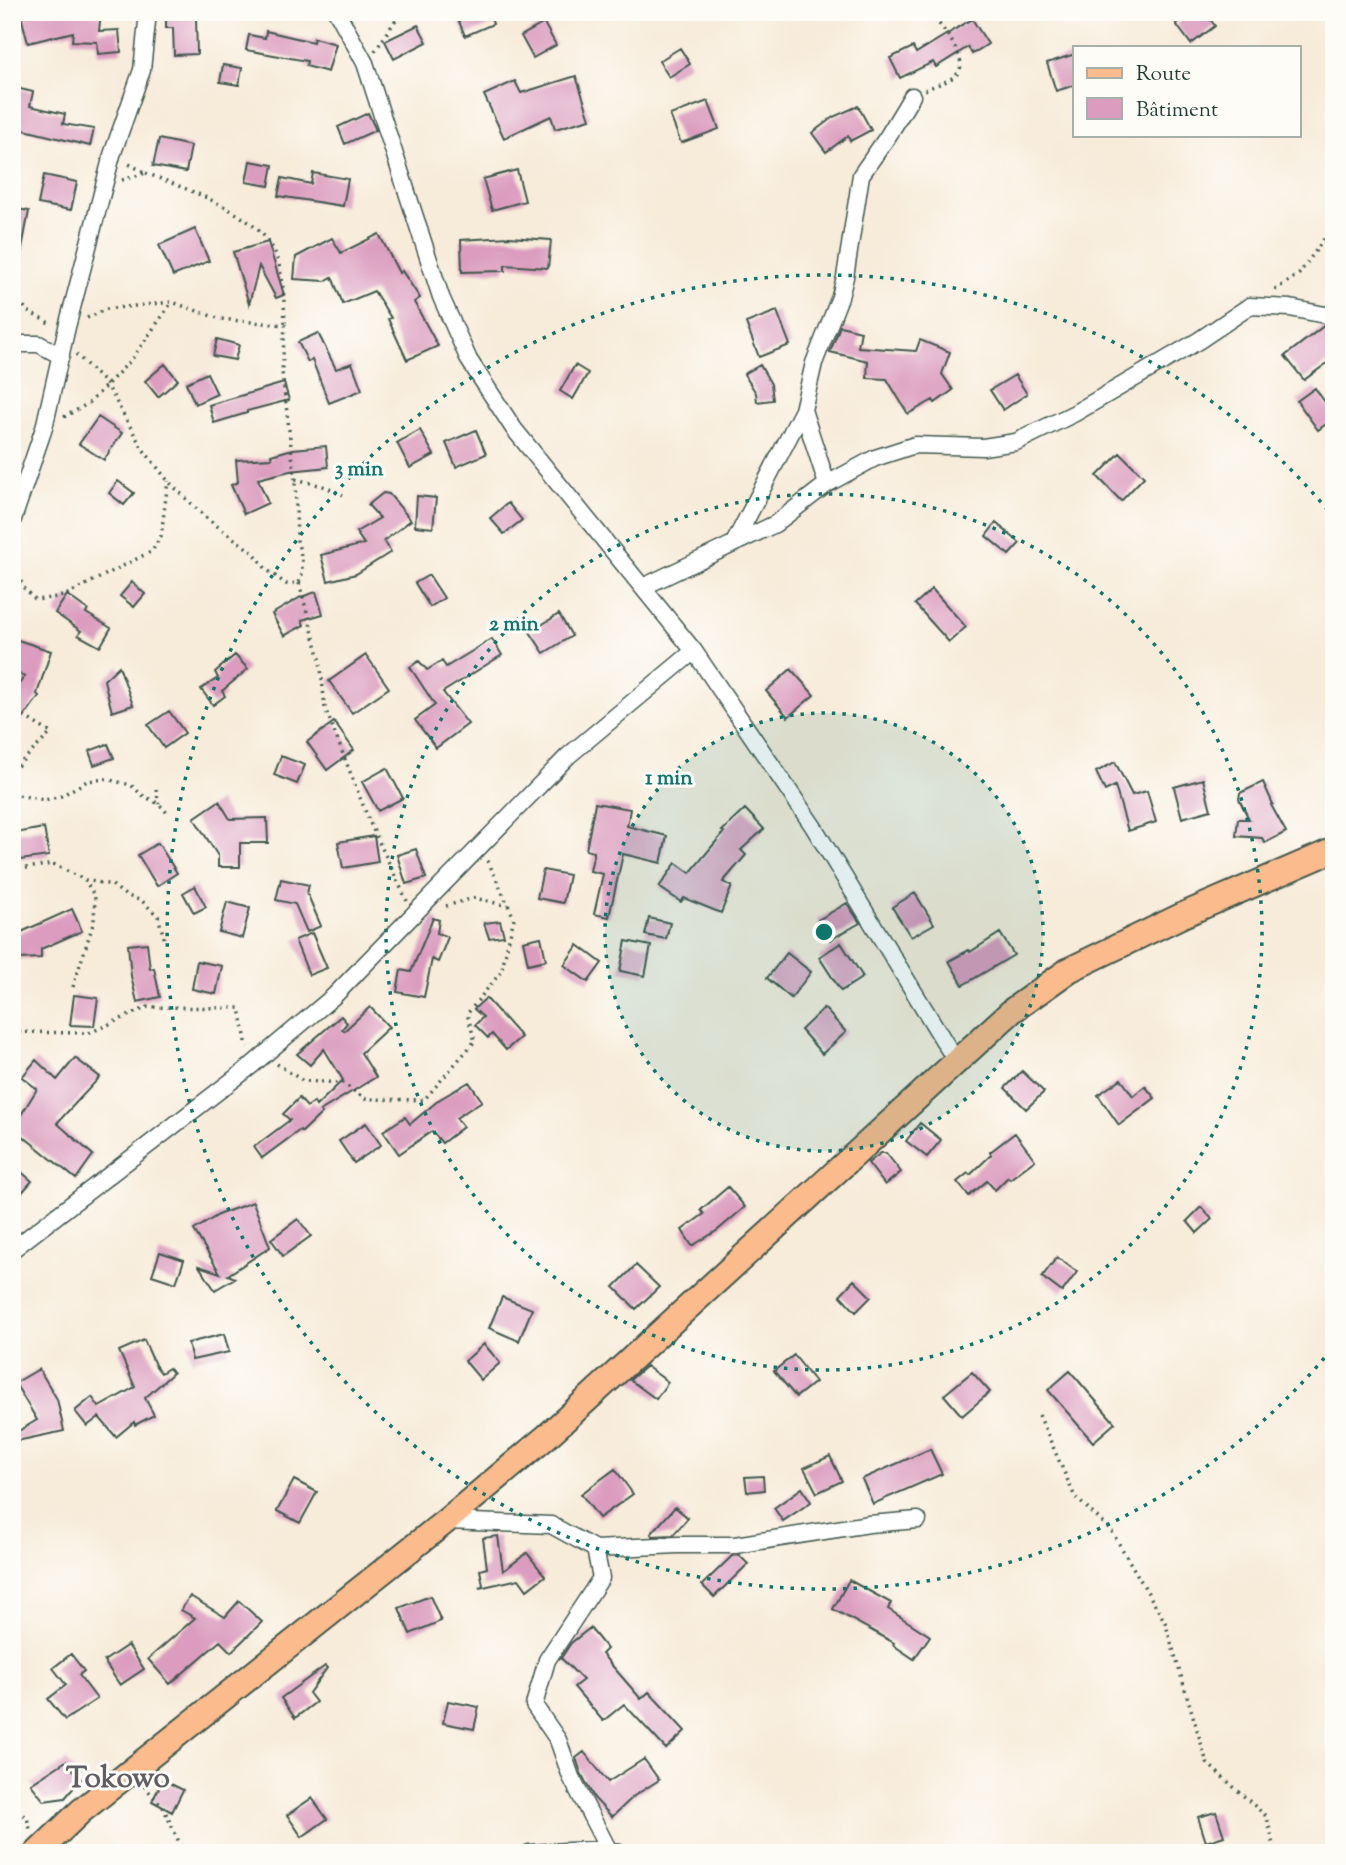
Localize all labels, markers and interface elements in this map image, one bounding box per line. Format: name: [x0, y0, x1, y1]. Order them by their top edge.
legend: [1073, 46, 1300, 136]
text: Route: [1136, 60, 1191, 90]
text: Bâtiment: [1136, 96, 1218, 126]
text: 3 min: [335, 455, 384, 485]
text: 2 min: [489, 610, 540, 640]
text: 1 min: [645, 764, 693, 794]
centre of rings: [812, 920, 836, 944]
district label: Tokowo: [66, 1758, 170, 1801]

